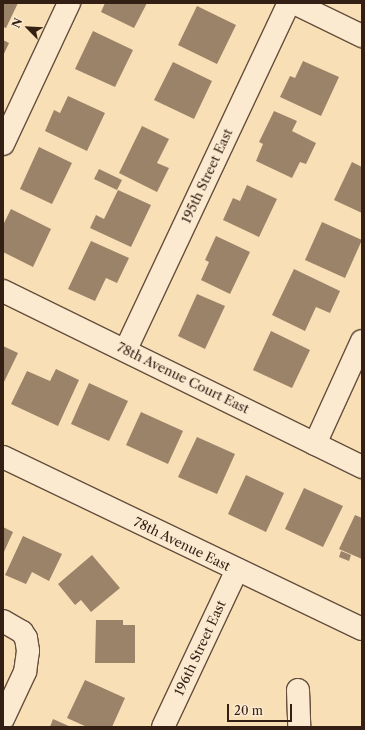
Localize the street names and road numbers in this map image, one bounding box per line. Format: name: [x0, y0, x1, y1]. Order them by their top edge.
street label: 195th Street East: [178, 126, 236, 226]
street label: 78th Avenue Court East: [114, 339, 252, 417]
street label: 78th Avenue East: [131, 514, 233, 574]
street label: 196th Street East: [171, 598, 229, 698]

